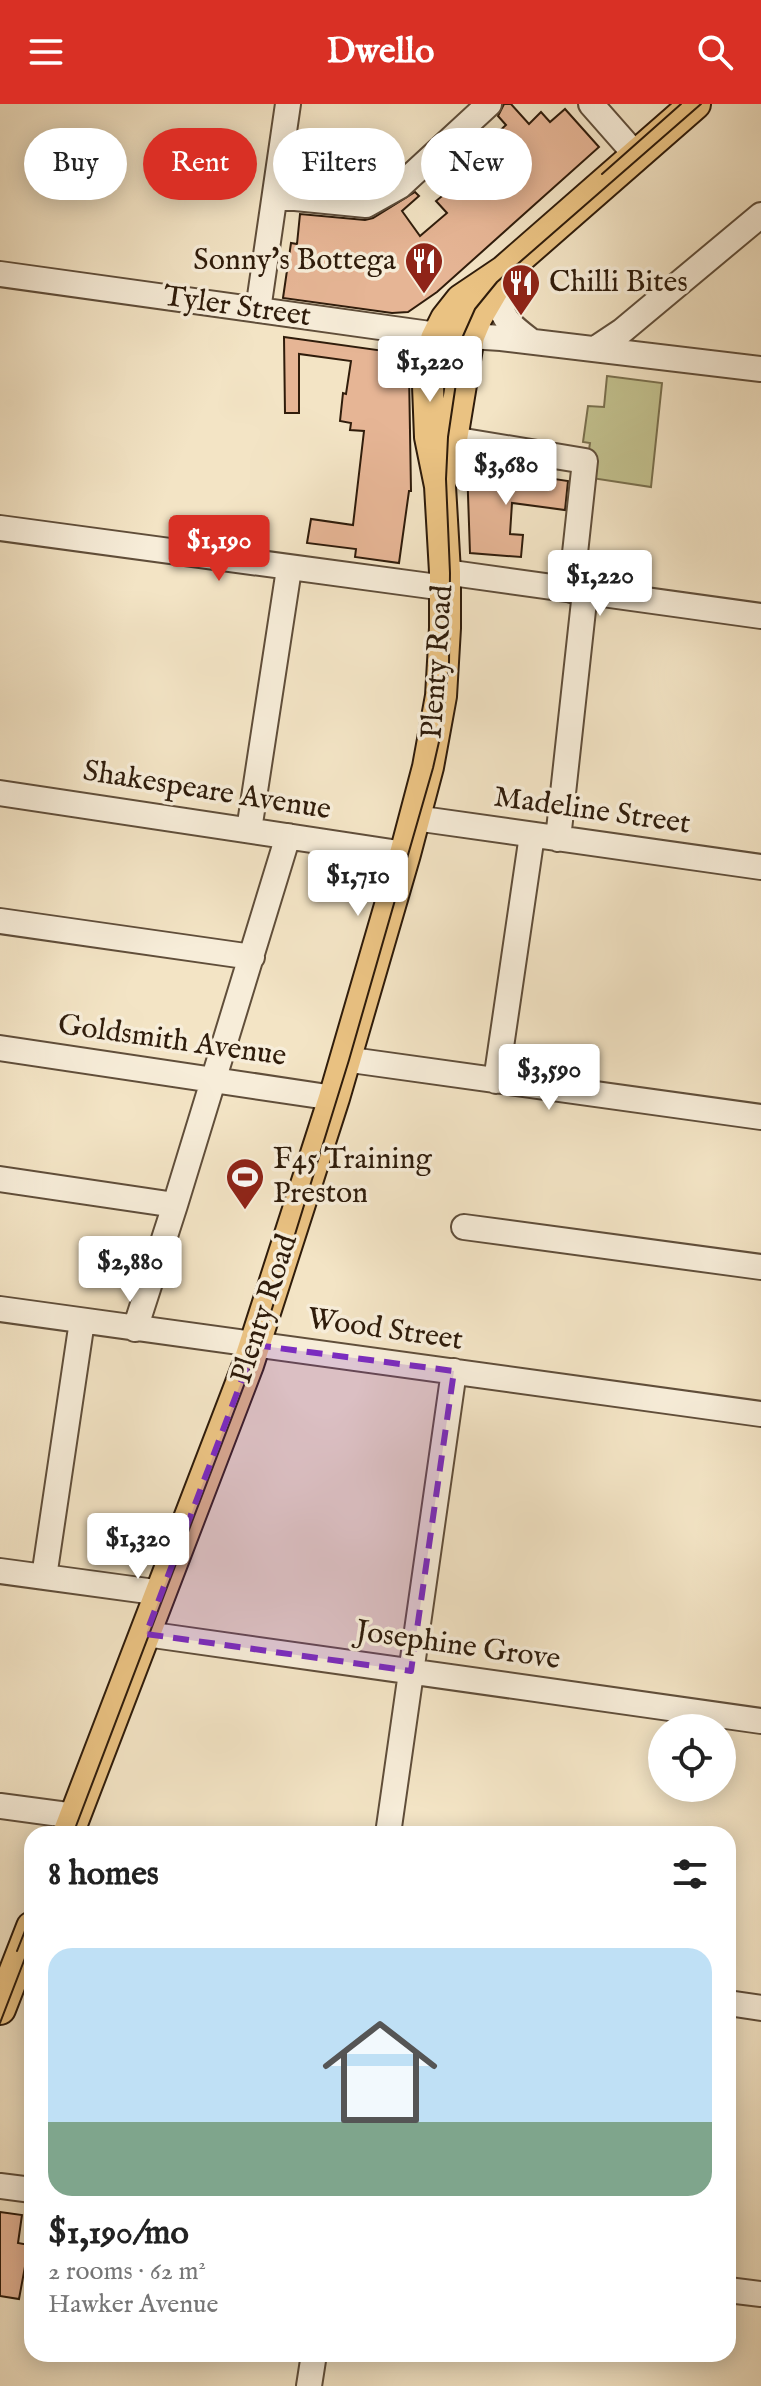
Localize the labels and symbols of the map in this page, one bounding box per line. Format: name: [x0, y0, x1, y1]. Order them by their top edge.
restaurant icon: Sonny's Bottega: [403, 240, 445, 295]
place label: Sonny's Bottega: [193, 242, 396, 280]
restaurant icon: Chilli Bites: [500, 262, 542, 317]
place label: Chilli Bites: [549, 264, 688, 302]
street label: Tyler Street: [161, 278, 313, 336]
pin: $1,220: [365, 336, 495, 404]
pin: $3,680: [441, 439, 571, 507]
pin: $1,190: [154, 515, 284, 583]
pin: $1,220: [535, 550, 665, 618]
street label: Plenty Road: [414, 583, 462, 740]
street label: Shakespeare Avenue: [80, 753, 334, 829]
street label: Madeline Street: [491, 778, 693, 844]
pin: $1,710: [293, 850, 423, 918]
street label: Goldsmith Avenue: [55, 1006, 289, 1076]
pin: $3,590: [484, 1044, 614, 1112]
place label: F45 Training Preston: [273, 1141, 433, 1213]
sports icon: F45 Training Preston: [224, 1156, 266, 1211]
street label: Plenty Road: [223, 1229, 307, 1388]
pin: $2,880: [65, 1236, 195, 1304]
street label: Wood Street: [305, 1300, 465, 1360]
pin: $1,320: [73, 1513, 203, 1581]
street label: Josephine Grove: [350, 1612, 563, 1679]

